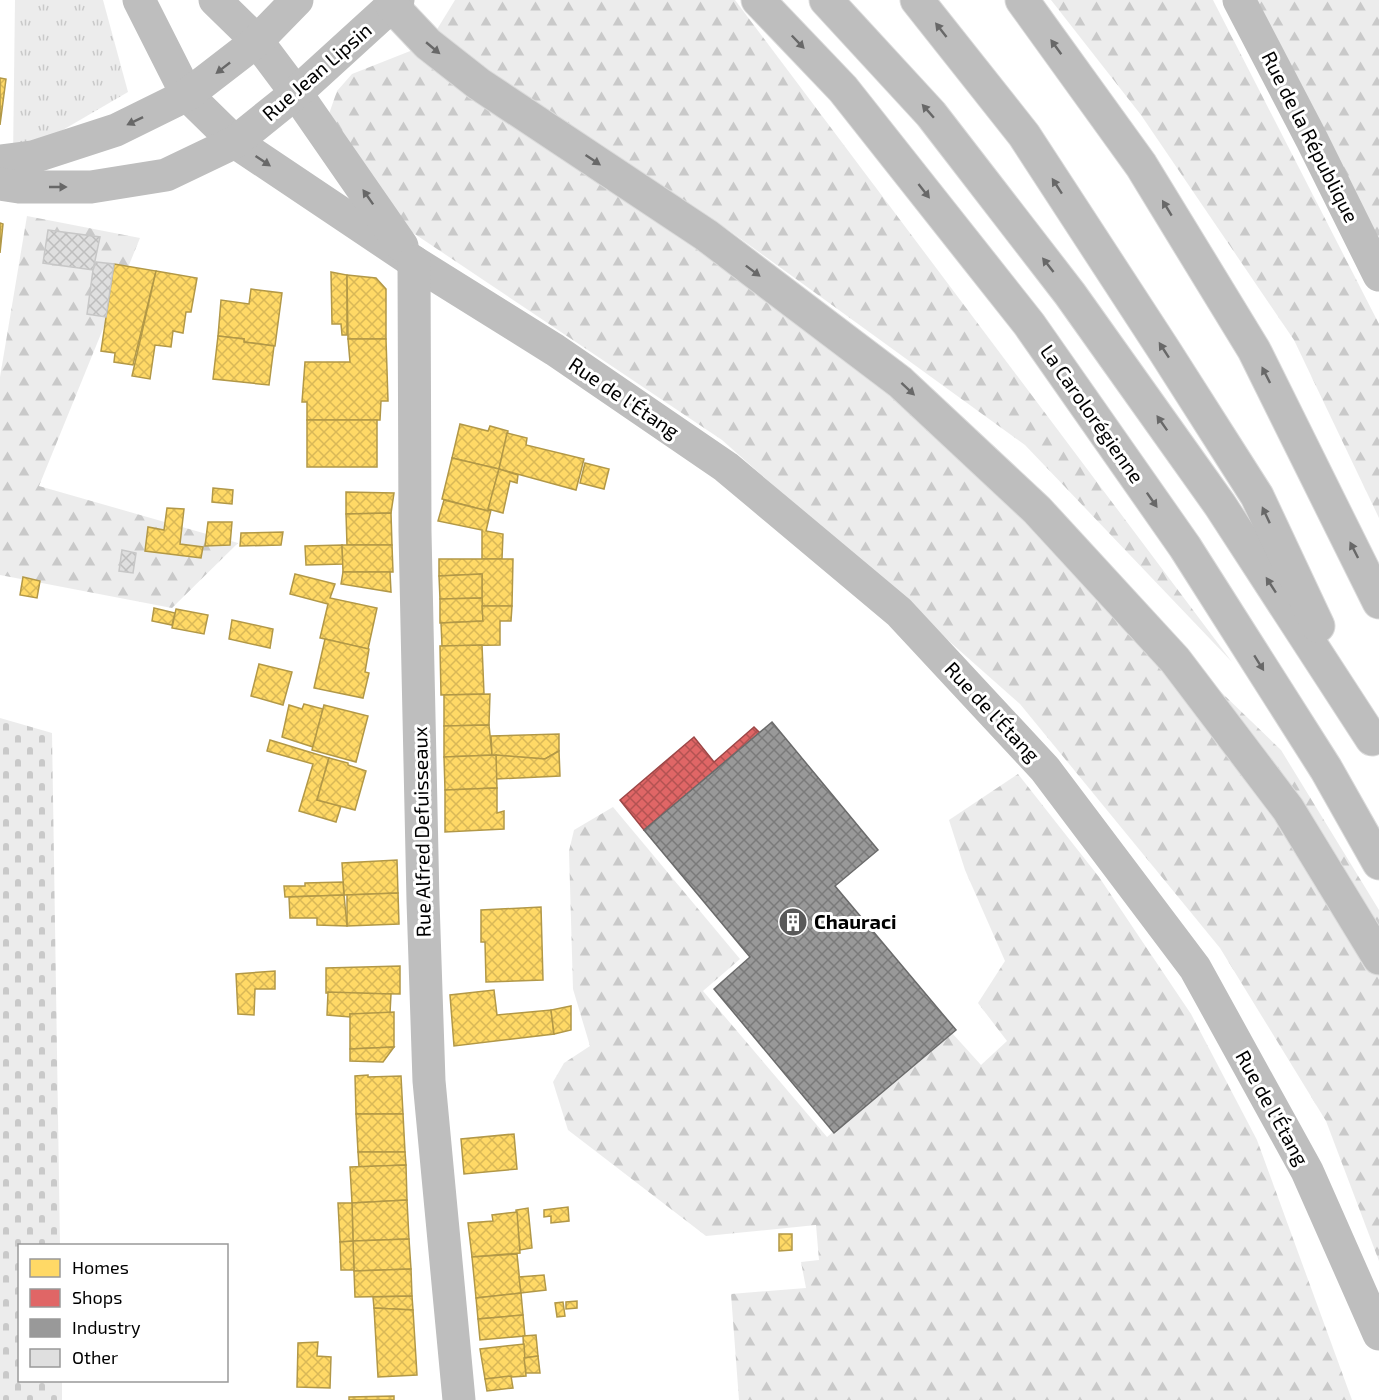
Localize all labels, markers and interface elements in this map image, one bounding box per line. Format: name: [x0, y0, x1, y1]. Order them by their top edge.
street label: Rue Jean Lipsin: [257, 17, 376, 125]
one-way arrow: [935, 22, 948, 38]
one-way arrow: [791, 35, 805, 49]
one-way arrow: [1050, 40, 1062, 56]
one-way arrow: [425, 41, 441, 54]
street label: Rue de la République: [1257, 47, 1364, 226]
one-way arrow: [215, 61, 231, 74]
one-way arrow: [922, 103, 935, 119]
one-way arrow: [126, 116, 143, 126]
one-way arrow: [585, 154, 601, 165]
one-way arrow: [255, 155, 271, 166]
one-way arrow: [1052, 178, 1063, 195]
one-way arrow: [49, 182, 68, 192]
one-way arrow: [917, 184, 929, 199]
one-way arrow: [362, 189, 374, 205]
one-way arrow: [1161, 200, 1172, 216]
one-way arrow: [1041, 257, 1054, 273]
one-way arrow: [745, 264, 761, 277]
street label: La Carolorégienne: [1036, 339, 1150, 487]
one-way arrow: [1159, 342, 1170, 358]
street label: Rue de l'Étang: [565, 351, 684, 443]
one-way arrow: [1262, 367, 1271, 384]
one-way arrow: [900, 382, 915, 395]
one-way arrow: [1156, 416, 1168, 432]
one-way arrow: [1146, 491, 1158, 507]
one-way arrow: [1262, 507, 1271, 524]
one-way arrow: [1349, 541, 1358, 558]
one-way arrow: [1266, 576, 1277, 593]
one-way arrow: [1254, 655, 1265, 671]
street label: Rue de l'Étang: [940, 656, 1045, 766]
street label: Rue Alfred Defuisseaux: [407, 726, 435, 938]
building icon: Chauraci: [777, 906, 809, 938]
place label: Chauraci: [814, 909, 897, 933]
street label: Rue de l'Étang: [1231, 1046, 1314, 1169]
legend: [18, 1244, 228, 1382]
text: Homes: [72, 1256, 129, 1278]
text: Shops: [72, 1286, 122, 1308]
text: Industry: [72, 1316, 141, 1338]
text: Other: [72, 1346, 118, 1368]

